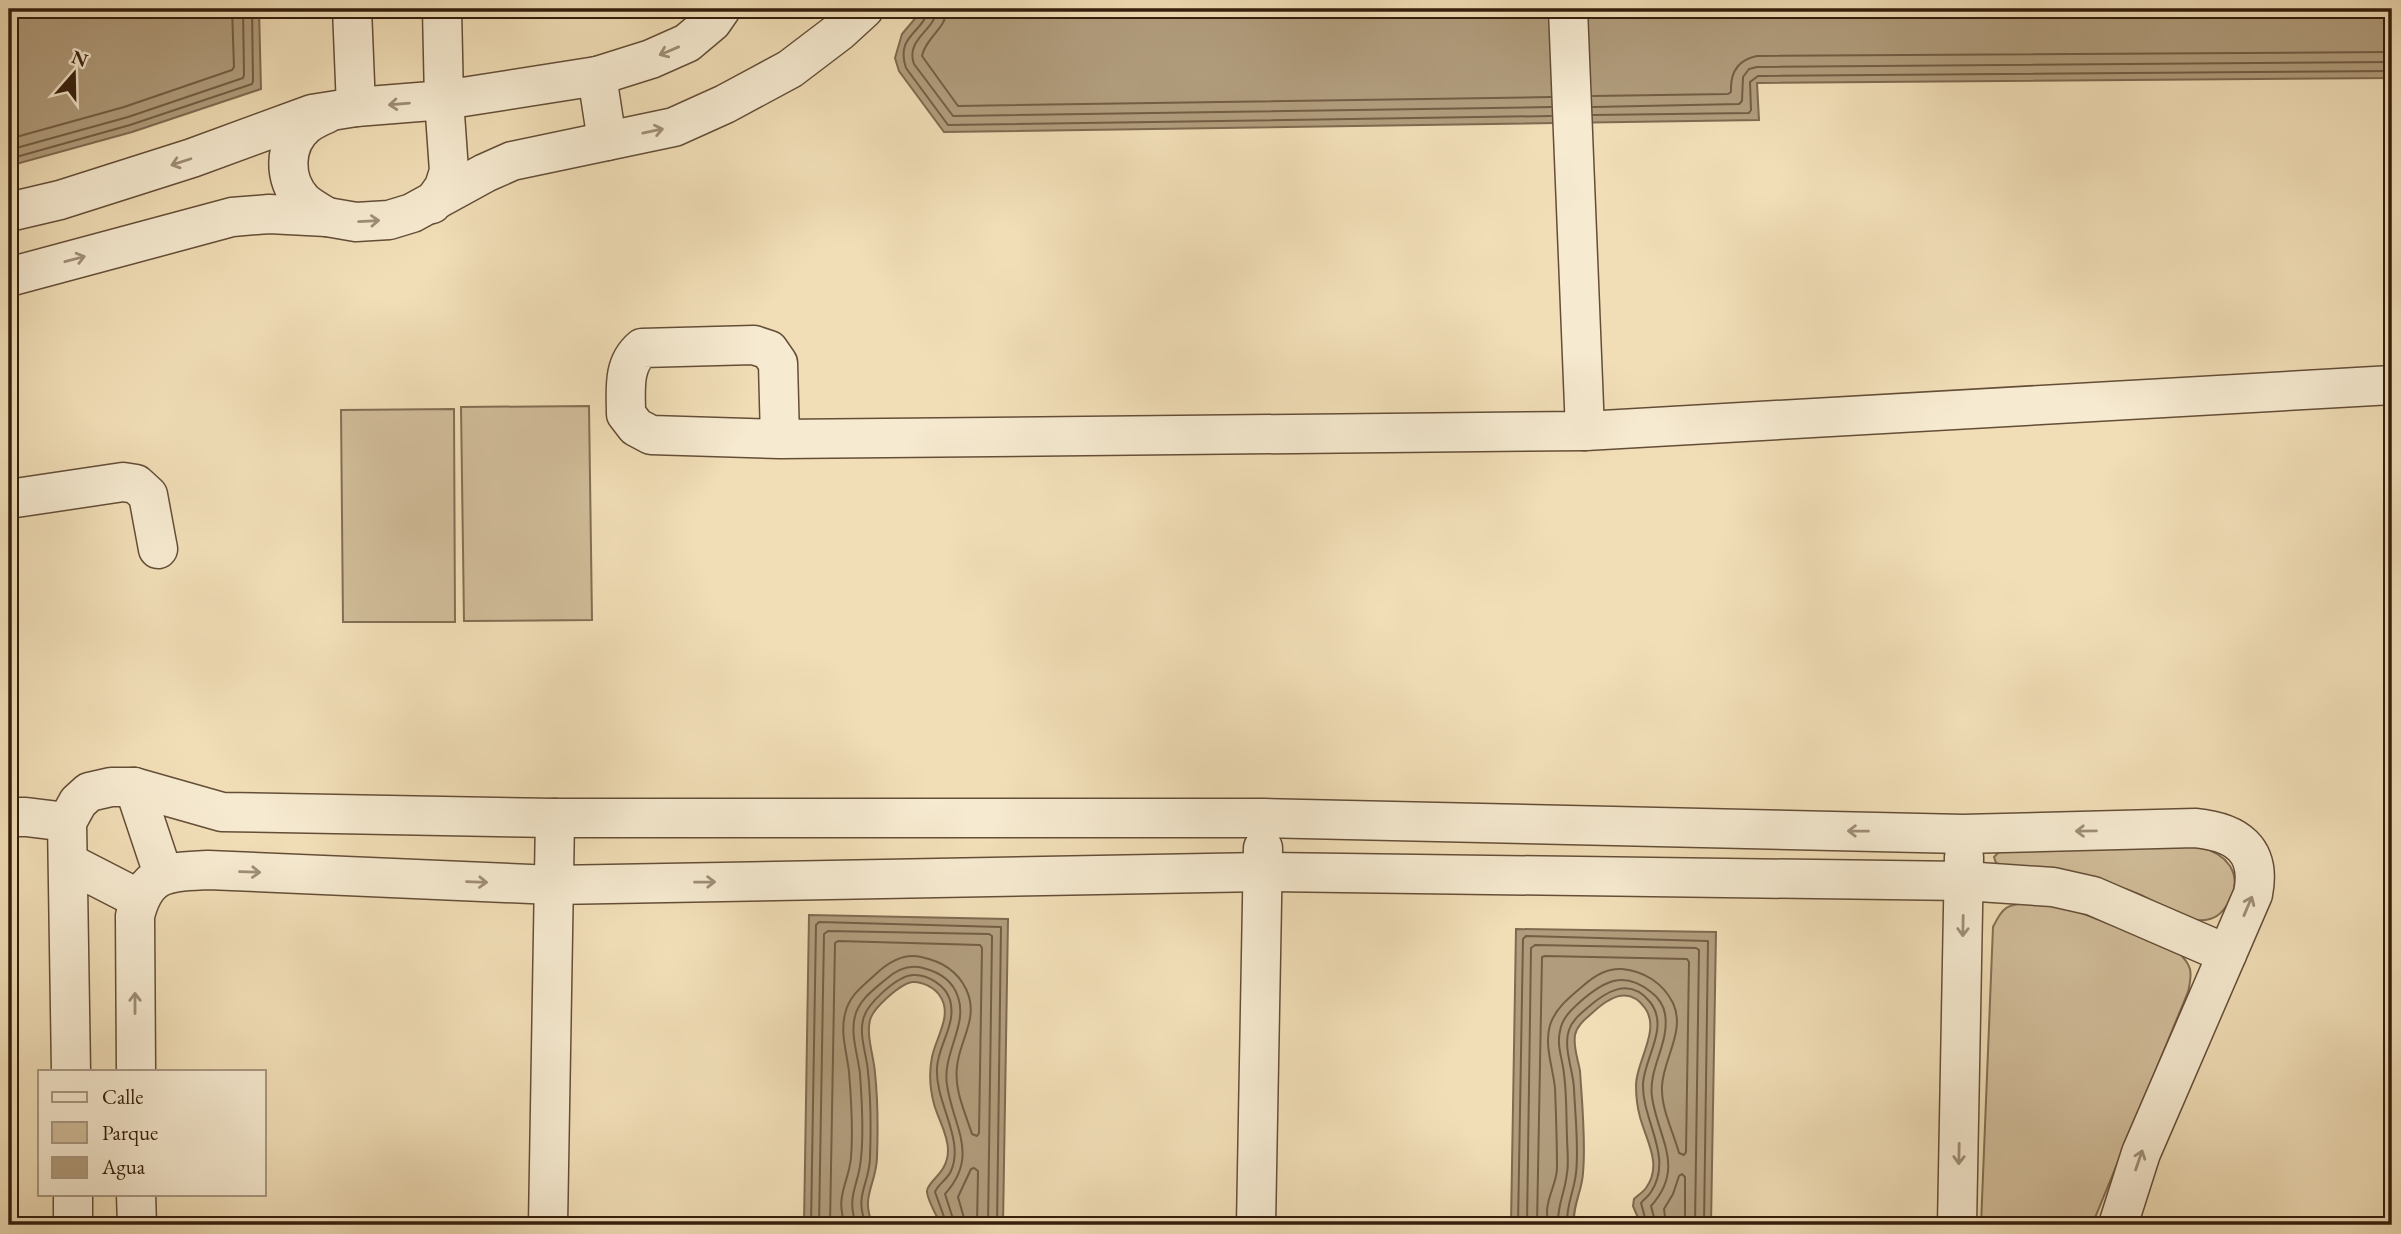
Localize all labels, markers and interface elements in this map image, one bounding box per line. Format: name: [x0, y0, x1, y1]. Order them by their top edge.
north arrow: [38, 38, 108, 108]
text: N: [68, 44, 92, 73]
one-way arrow: [659, 45, 680, 58]
one-way arrow: [388, 98, 411, 111]
one-way arrow: [641, 124, 664, 137]
one-way arrow: [170, 156, 192, 169]
one-way arrow: [358, 214, 381, 227]
one-way arrow: [63, 252, 85, 265]
one-way arrow: [2074, 824, 2097, 838]
one-way arrow: [1847, 825, 1870, 838]
one-way arrow: [238, 865, 261, 878]
one-way arrow: [466, 875, 489, 888]
one-way arrow: [693, 875, 716, 889]
one-way arrow: [2242, 896, 2255, 918]
one-way arrow: [1956, 915, 1970, 938]
one-way arrow: [128, 992, 142, 1015]
legend: [38, 1070, 266, 1196]
text: Calle: [102, 1083, 144, 1110]
text: Parque: [102, 1119, 158, 1146]
one-way arrow: [1952, 1142, 1965, 1165]
one-way arrow: [2134, 1150, 2146, 1172]
text: Agua: [101, 1153, 146, 1180]

